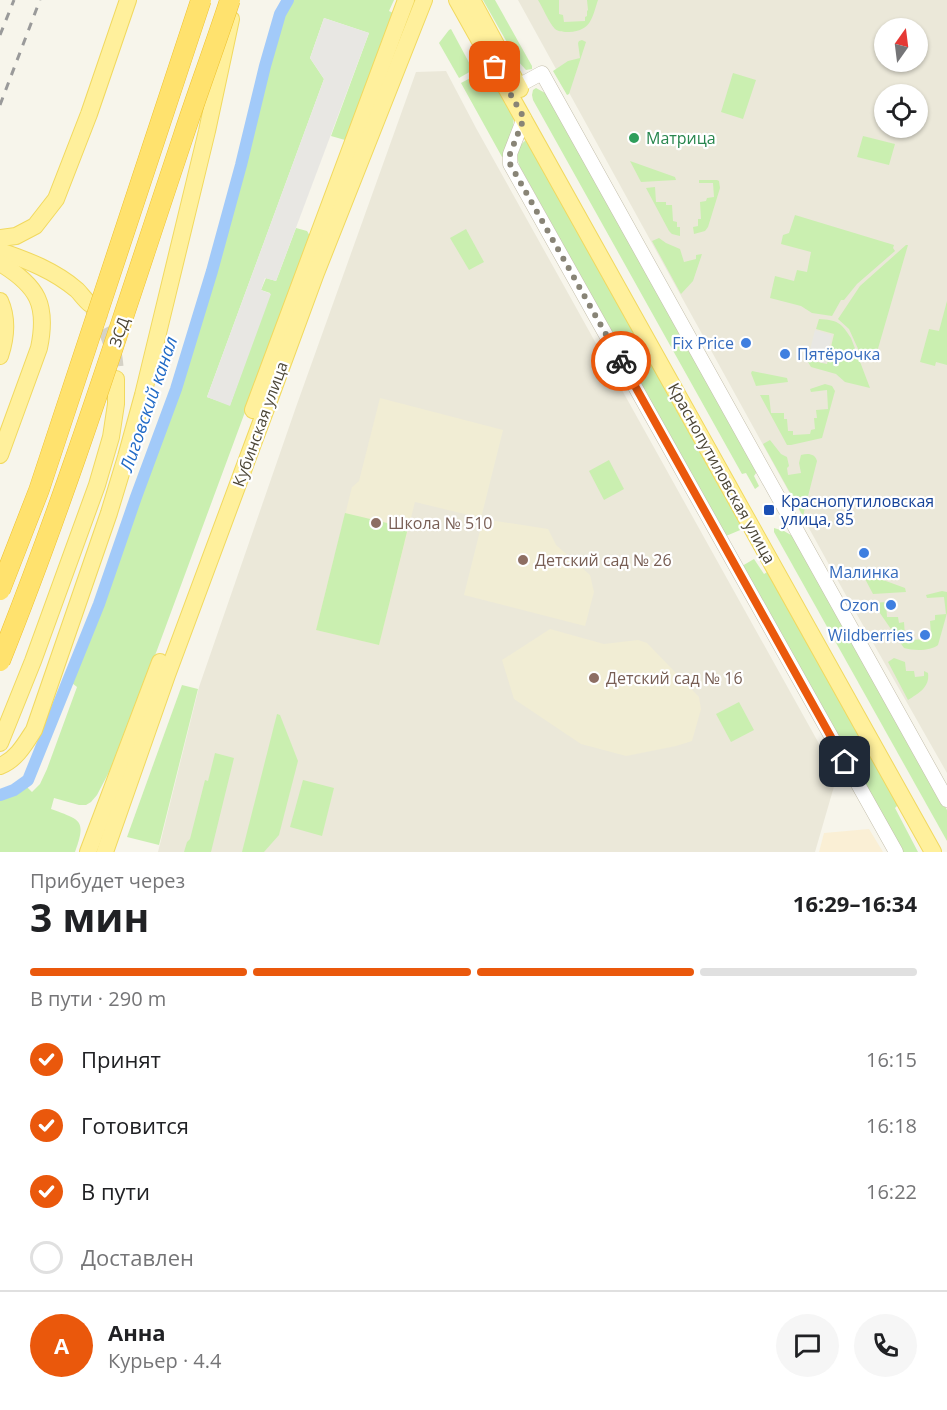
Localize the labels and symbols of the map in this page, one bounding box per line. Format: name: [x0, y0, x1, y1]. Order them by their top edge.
north arrow: [874, 18, 928, 72]
pin: [469, 41, 520, 92]
place label: Матрица: [646, 127, 716, 149]
marker: Матрица: [627, 131, 641, 145]
street label: ЗСД: [104, 314, 134, 350]
courier: [591, 331, 651, 391]
place label: Fix Price: [672, 332, 734, 354]
water label: Лиговский канал: [113, 333, 183, 475]
marker: Fix Price: [739, 336, 753, 350]
place label: Пятёрочка: [797, 343, 880, 365]
marker: Пятёрочка: [778, 347, 792, 361]
street label: Кубинская улица: [227, 358, 293, 490]
street label: Краснопутиловская улица: [663, 379, 781, 567]
place label: Краснопутиловская улица, 85: [781, 490, 934, 530]
marker: Краснопутиловская улица, 85: [762, 503, 776, 517]
place label: Школа № 510: [388, 512, 493, 534]
marker: Школа № 510: [369, 516, 383, 530]
marker: Малинка: [857, 546, 871, 560]
place label: Детский сад № 26: [535, 549, 672, 571]
marker: Детский сад № 26: [516, 553, 530, 567]
place label: Малинка: [829, 561, 899, 583]
place label: Ozon: [840, 594, 879, 616]
marker: Ozon: [884, 598, 898, 612]
place label: Wildberries: [828, 624, 913, 646]
marker: Wildberries: [918, 628, 932, 642]
place label: Детский сад № 16: [606, 667, 743, 689]
marker: Детский сад № 16: [587, 671, 601, 685]
pin: [819, 736, 870, 787]

